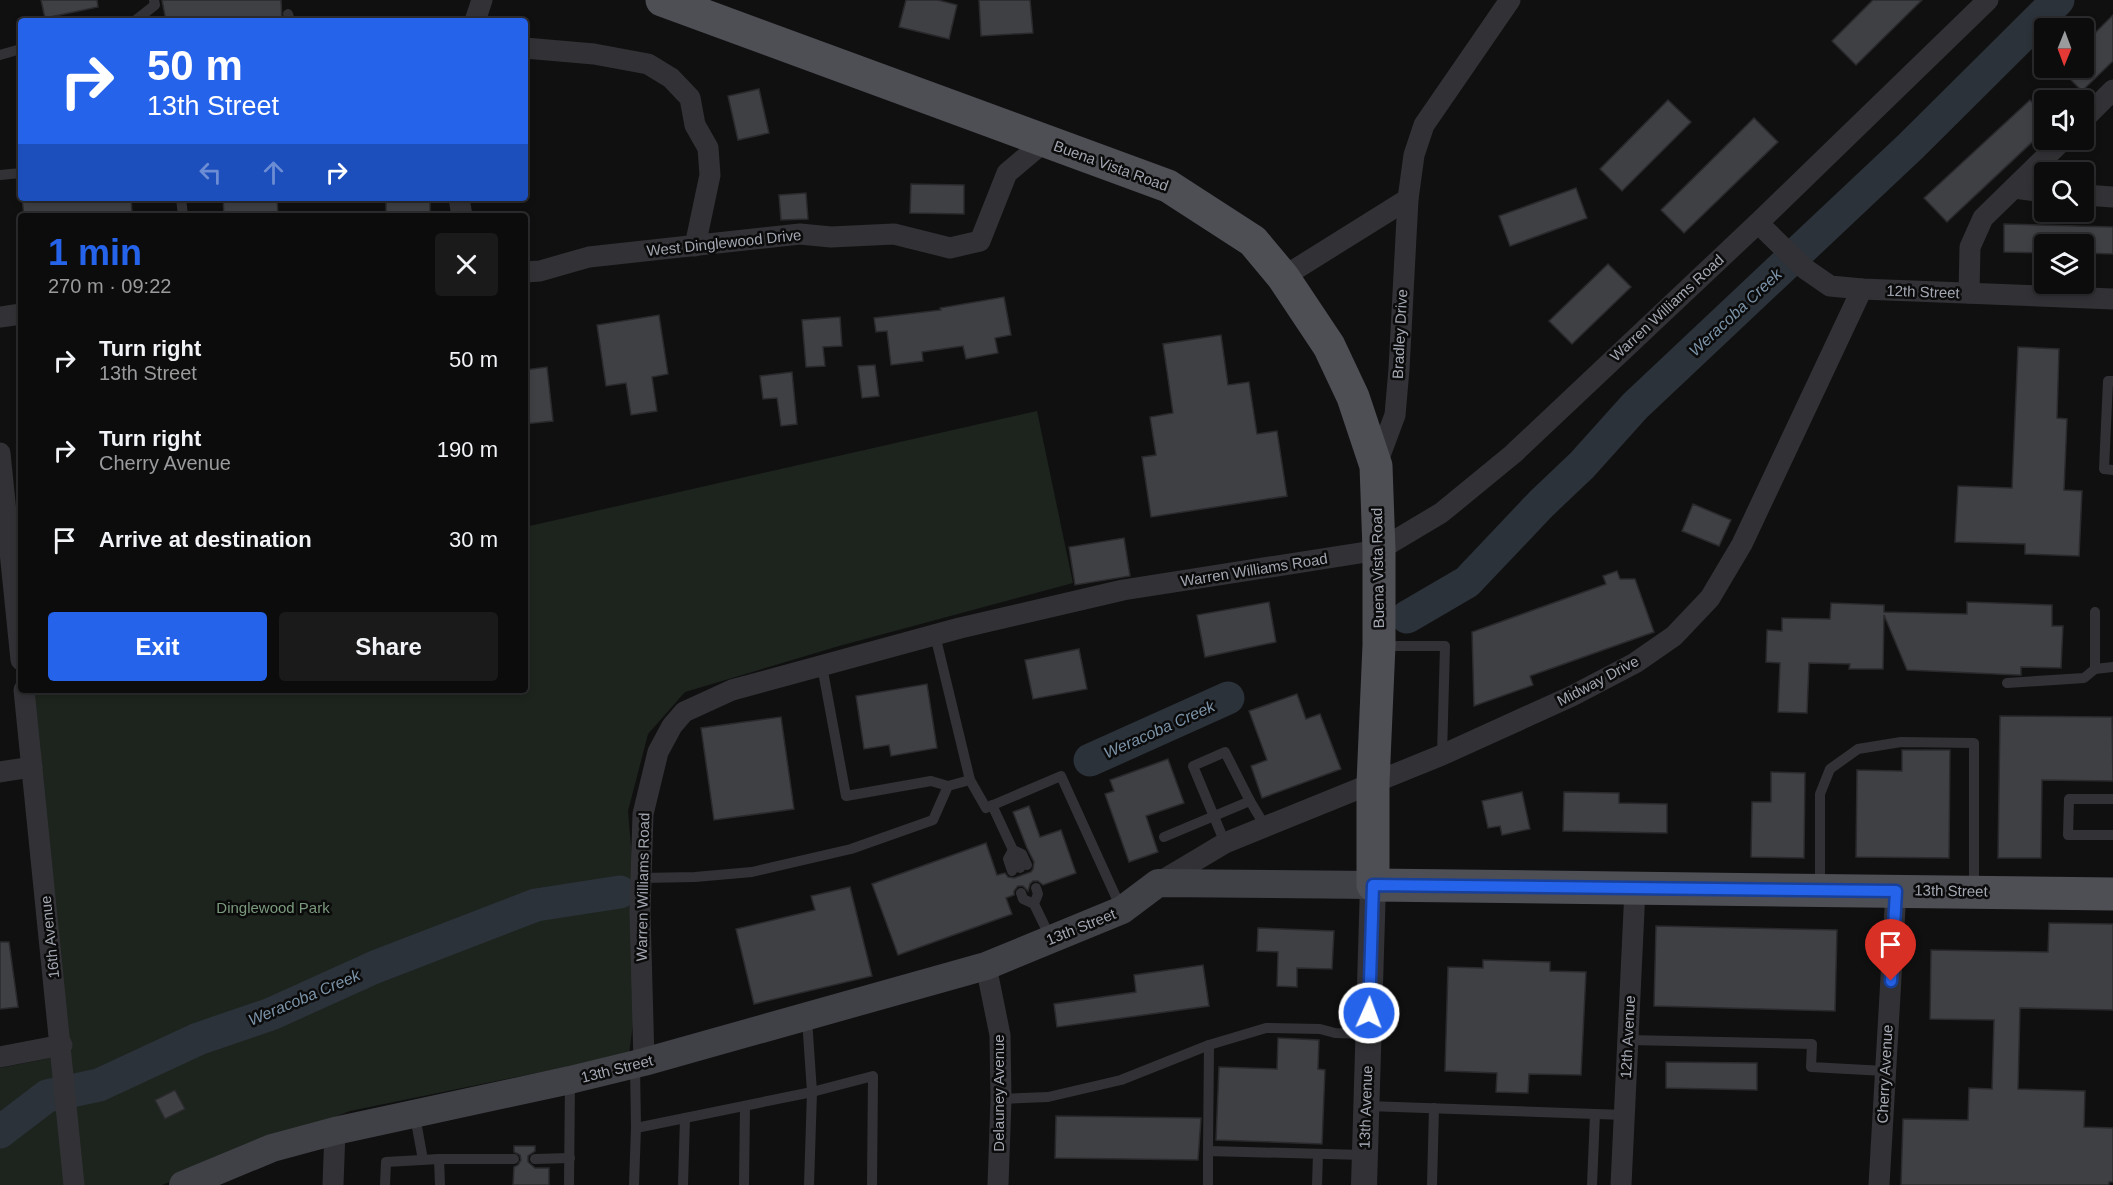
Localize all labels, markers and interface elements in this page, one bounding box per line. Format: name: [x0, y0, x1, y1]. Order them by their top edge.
north arrow: [2034, 18, 2094, 78]
map controls: [2034, 18, 2094, 294]
icon: right: [48, 42, 126, 120]
text: 50 m: [147, 42, 243, 89]
button: sound: [2034, 90, 2094, 150]
text: 13th Street: [147, 91, 279, 121]
street label: Buena Vista Road: [1052, 137, 1171, 194]
icon: left: [194, 156, 227, 189]
icon: ahead: [257, 156, 290, 189]
icon: right: [320, 156, 353, 189]
button: search: [2034, 162, 2094, 222]
street label: West Dinglewood Drive: [646, 226, 802, 259]
text: 1 min: [48, 232, 142, 273]
button: close: [435, 233, 498, 296]
button: layers: [2034, 234, 2094, 294]
street label: Warren Williams Road: [1607, 251, 1727, 365]
water label: Weracoba Creek: [1686, 265, 1786, 359]
text: 270 m · 09:22: [48, 275, 171, 297]
street label: 12th Street: [1886, 282, 1961, 301]
street label: Bradley Drive: [1389, 289, 1410, 379]
text: Turn right: [99, 336, 201, 361]
icon: right: [48, 344, 81, 377]
text: 50 m: [449, 347, 498, 372]
text: 13th Street: [99, 362, 197, 384]
text: Turn right: [99, 426, 201, 451]
icon: right: [48, 434, 81, 467]
text: 190 m: [437, 437, 498, 462]
text: Cherry Avenue: [99, 452, 231, 474]
street label: Buena Vista Road: [1368, 508, 1387, 628]
icon: arrive: [48, 524, 81, 557]
text: Arrive at destination: [99, 527, 312, 552]
text: 30 m: [449, 527, 498, 552]
street label: Warren Williams Road: [1179, 549, 1329, 590]
button: Exit: [48, 612, 267, 681]
button: Share: [279, 612, 498, 681]
street label: Midway Drive: [1554, 652, 1641, 709]
water label: Weracoba Creek: [1101, 697, 1218, 762]
street label: Warren Williams Road: [633, 813, 652, 961]
street label: 13th Street: [1914, 881, 1989, 900]
street label: 16th Avenue: [37, 895, 62, 979]
park label: Dinglewood Park: [216, 899, 330, 916]
street label: 13th Street: [1044, 905, 1119, 948]
pin: [1865, 919, 1916, 981]
icon: arrive: [1874, 928, 1907, 961]
water label: Weracoba Creek: [246, 966, 364, 1029]
position arrow: [1337, 981, 1401, 1045]
street label: 12th Avenue: [1617, 995, 1638, 1079]
street label: Cherry Avenue: [1873, 1024, 1896, 1124]
street label: Delauney Avenue: [990, 1034, 1007, 1152]
street label: 13th Street: [579, 1051, 655, 1086]
street label: 13th Avenue: [1356, 1065, 1375, 1149]

